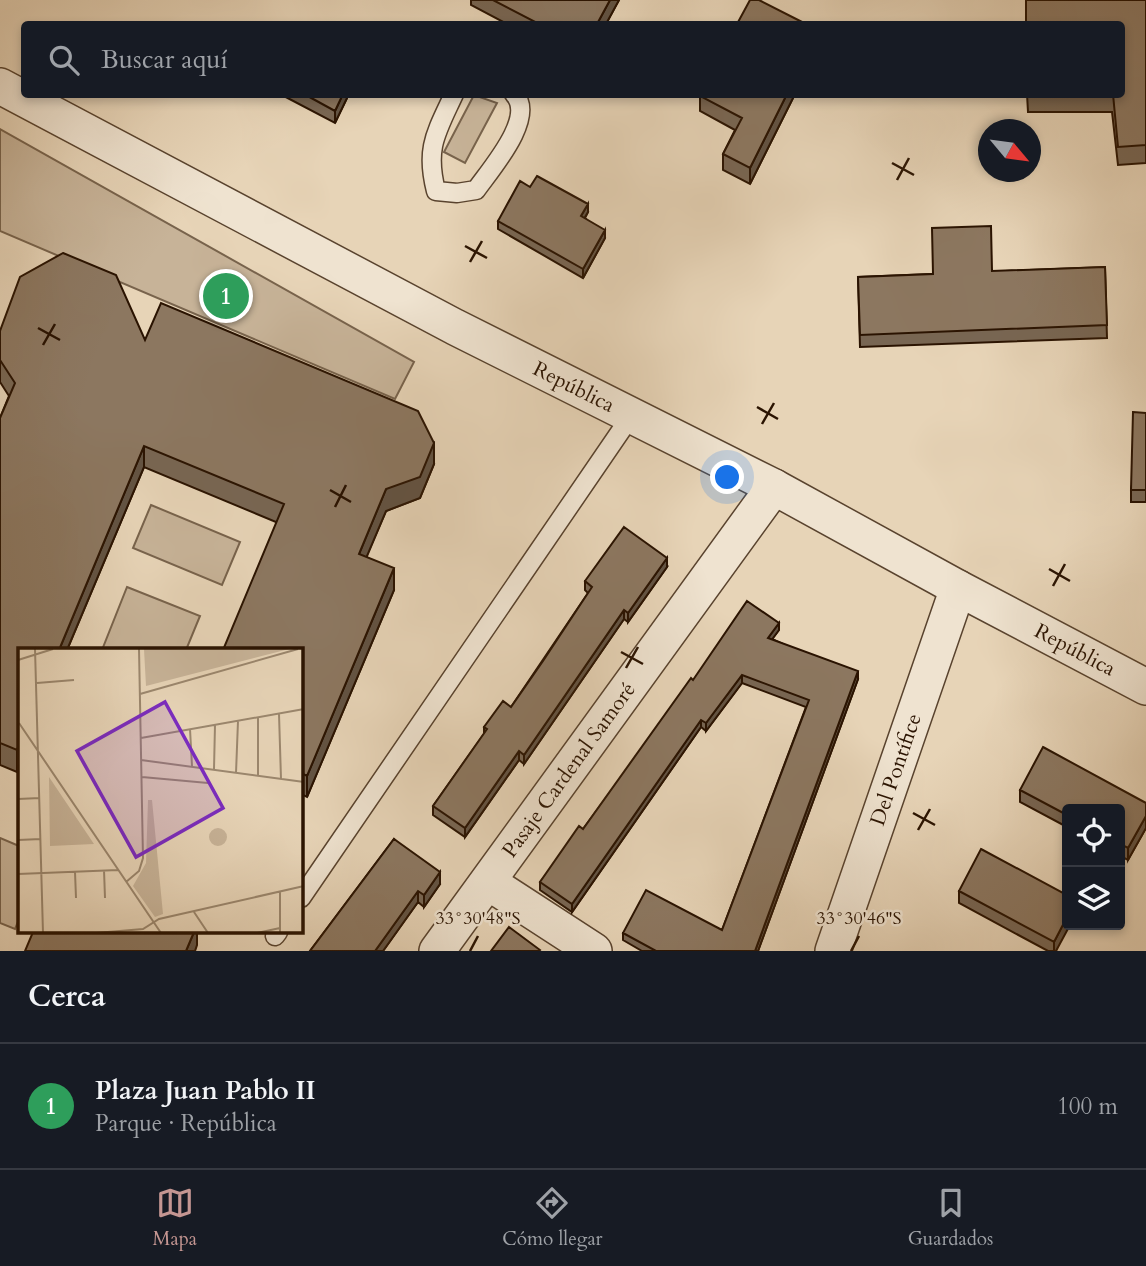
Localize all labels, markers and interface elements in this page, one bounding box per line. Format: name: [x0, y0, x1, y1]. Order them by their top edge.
search box: [21, 21, 1125, 98]
icon: search: [45, 41, 83, 79]
text: Buscar aquí: [101, 42, 228, 77]
north arrow: [978, 119, 1041, 182]
pin: 1: [203, 270, 249, 322]
street label: República: [528, 354, 620, 419]
your location: [710, 460, 744, 494]
street label: República: [1029, 616, 1121, 683]
inset map: [18, 648, 303, 934]
street label: Pasaje Cardenal Samoré: [495, 676, 642, 863]
street label: Del Pontífice: [863, 710, 928, 829]
map controls: [1062, 804, 1125, 930]
button: locate: [1062, 804, 1125, 867]
button: layers: [1062, 867, 1125, 930]
text: 33°30'48"S: [436, 906, 520, 931]
text: 33°30'46"S: [817, 906, 901, 931]
text: Cerca: [28, 976, 106, 1017]
text: Plaza Juan Pablo II: [95, 1073, 316, 1108]
text: 1: [45, 1091, 57, 1122]
text: 100 m: [1057, 1091, 1118, 1122]
text: Parque · República: [95, 1108, 277, 1139]
tab: Mapa: [153, 1184, 197, 1252]
tab: Cómo llegar: [502, 1184, 603, 1252]
tab: Guardados: [908, 1184, 993, 1252]

